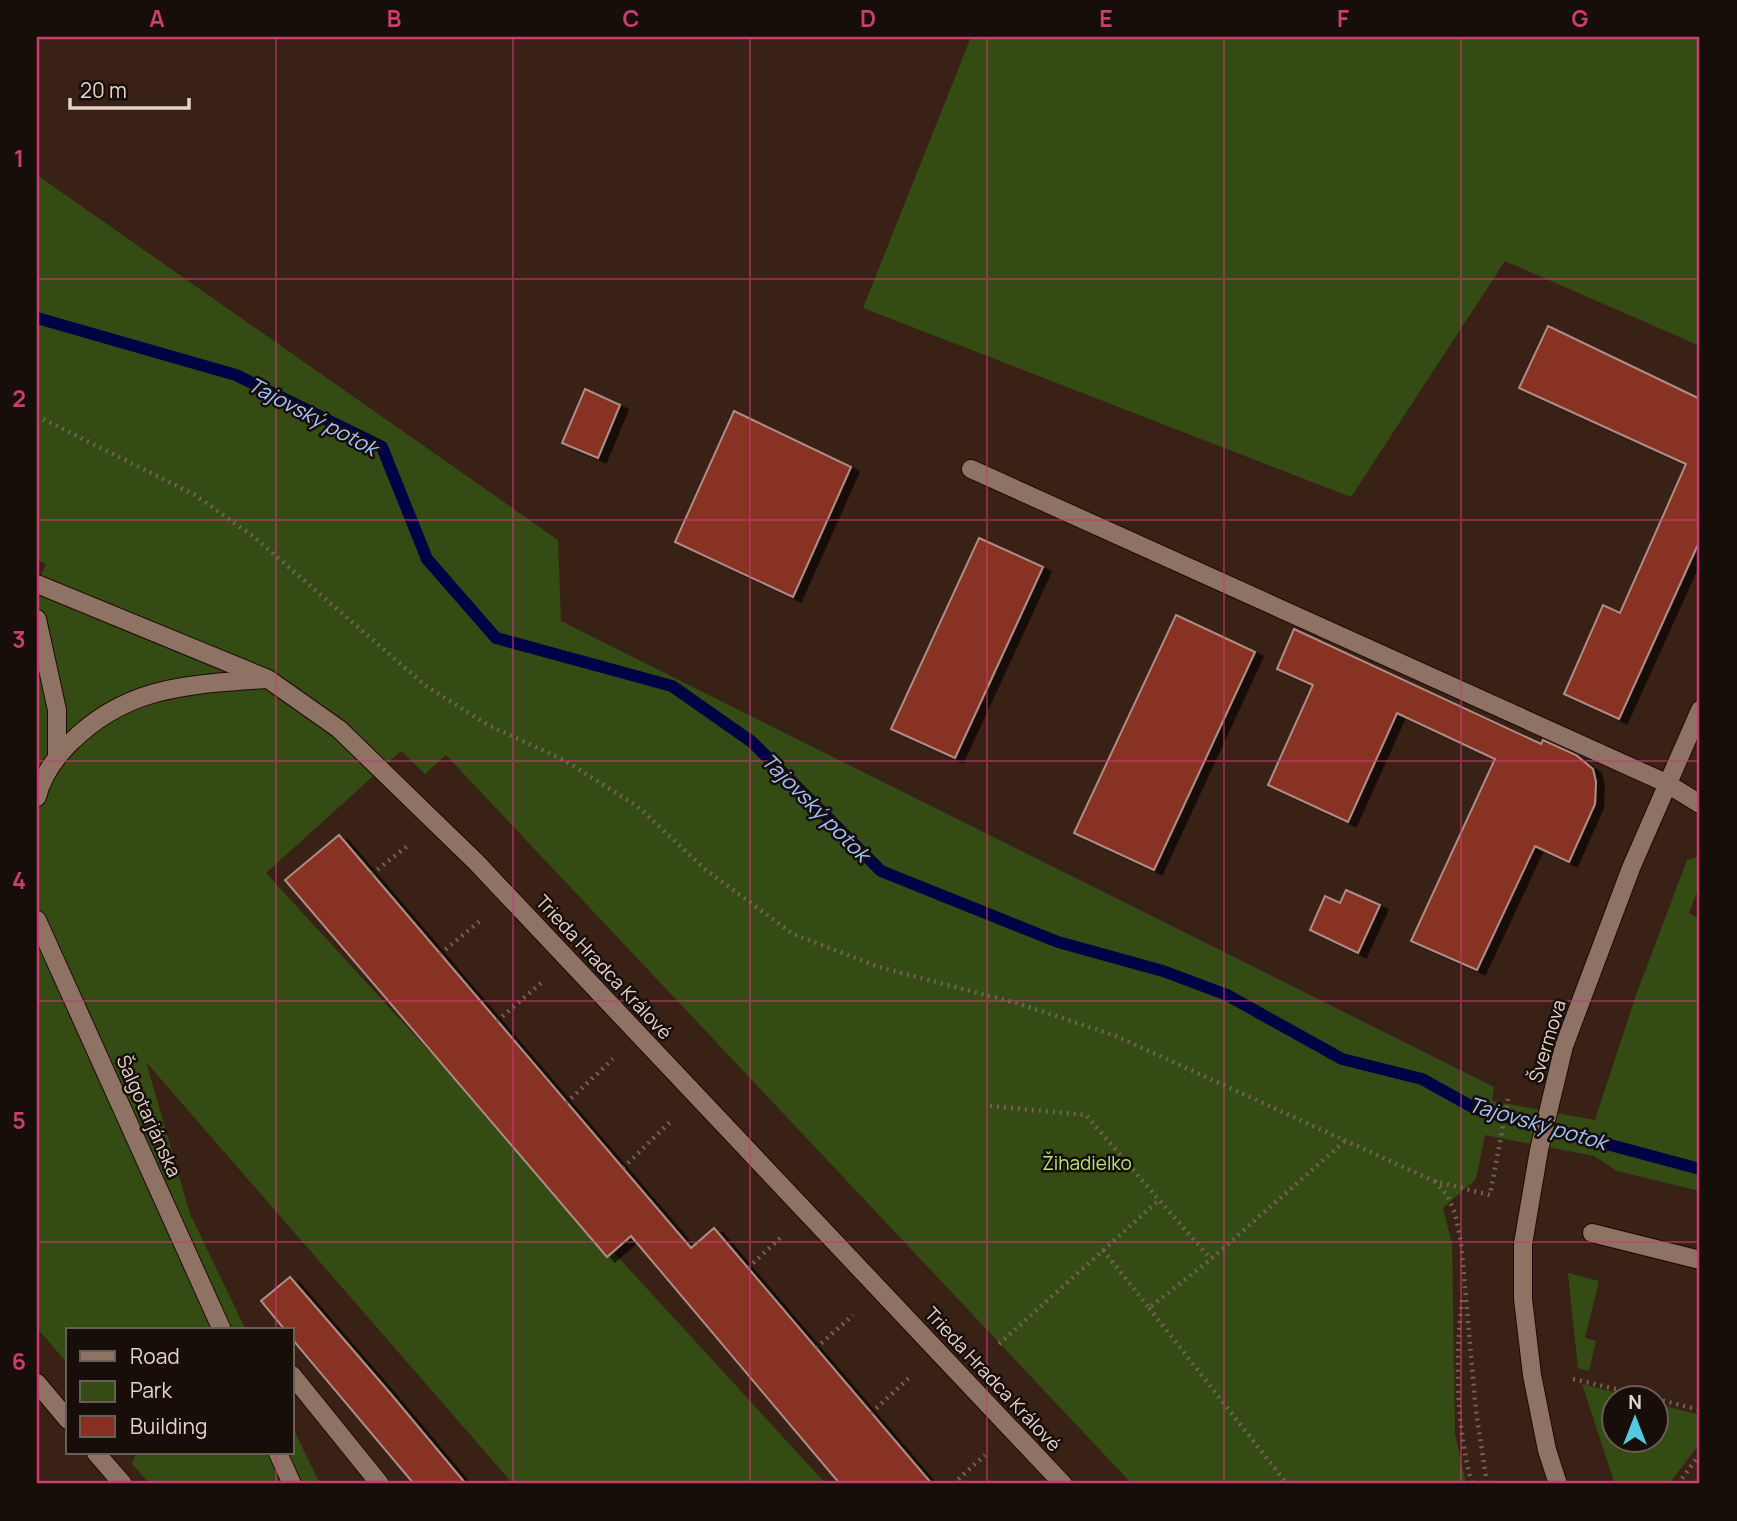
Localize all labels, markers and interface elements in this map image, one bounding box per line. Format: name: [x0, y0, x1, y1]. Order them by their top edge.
text: A: [149, 2, 165, 34]
text: B: [387, 2, 401, 34]
text: C: [623, 2, 640, 34]
text: D: [860, 2, 876, 34]
text: E: [1099, 2, 1113, 34]
text: F: [1337, 2, 1349, 34]
text: G: [1572, 2, 1589, 34]
scale bar: [70, 66, 189, 110]
text: 20 m: [80, 76, 127, 104]
text: 1: [14, 142, 24, 174]
water label: Tajovský potok: [243, 370, 385, 463]
text: 2: [12, 382, 26, 414]
text: 3: [12, 623, 26, 655]
water label: Tajovský potok: [756, 747, 878, 869]
text: 4: [12, 864, 26, 896]
street label: Trieda Hradca Králové: [530, 889, 678, 1045]
street label: Švermova: [1522, 996, 1572, 1086]
street label: Šalgotarjánska: [111, 1051, 187, 1181]
water label: Tajovský potok: [1466, 1090, 1613, 1157]
text: 5: [12, 1104, 26, 1136]
park label: Žihadielko: [1042, 1150, 1132, 1176]
street label: Trieda Hradca Králové: [919, 1301, 1067, 1457]
legend: [66, 1328, 294, 1454]
text: Road: [130, 1342, 180, 1370]
text: 6: [12, 1345, 26, 1377]
text: Park: [130, 1376, 172, 1404]
north arrow: [1600, 1384, 1670, 1454]
text: N: [1628, 1389, 1642, 1415]
text: Building: [130, 1412, 207, 1440]

